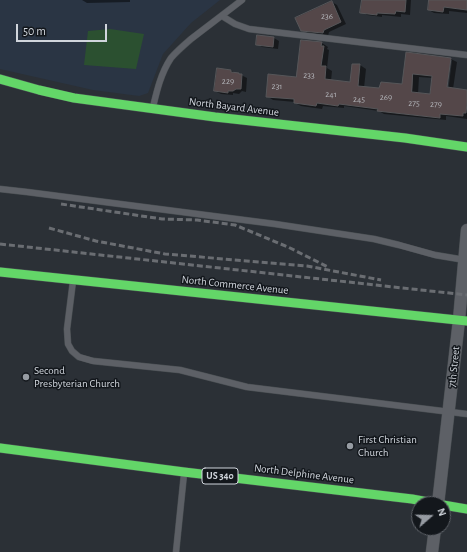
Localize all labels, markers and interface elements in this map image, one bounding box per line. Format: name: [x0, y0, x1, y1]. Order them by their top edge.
house number: 236: [321, 11, 333, 21]
scale bar: [18, 16, 109, 42]
text: 50 m: [23, 25, 46, 37]
house number: 233: [303, 70, 315, 80]
house number: 229: [222, 76, 234, 86]
house number: 231: [272, 81, 282, 91]
house number: 241: [325, 89, 337, 99]
house number: 269: [380, 92, 392, 102]
house number: 245: [353, 94, 365, 104]
street label: North Bayard Avenue: [188, 95, 280, 119]
house number: 275: [408, 98, 420, 108]
house number: 279: [430, 99, 442, 109]
street label: North Commerce Avenue: [181, 273, 289, 297]
street label: 7th Street: [445, 346, 463, 388]
place label: Second Presbyterian Church: [34, 364, 120, 390]
marker: Second Presbyterian Church: [21, 372, 31, 382]
place label: First Christian Church: [358, 433, 417, 459]
marker: First Christian Church: [345, 441, 355, 451]
street label: North Delphine Avenue: [253, 461, 355, 487]
road number: US 340: [202, 468, 238, 484]
north arrow: [411, 496, 451, 536]
text: N: [435, 507, 448, 518]

